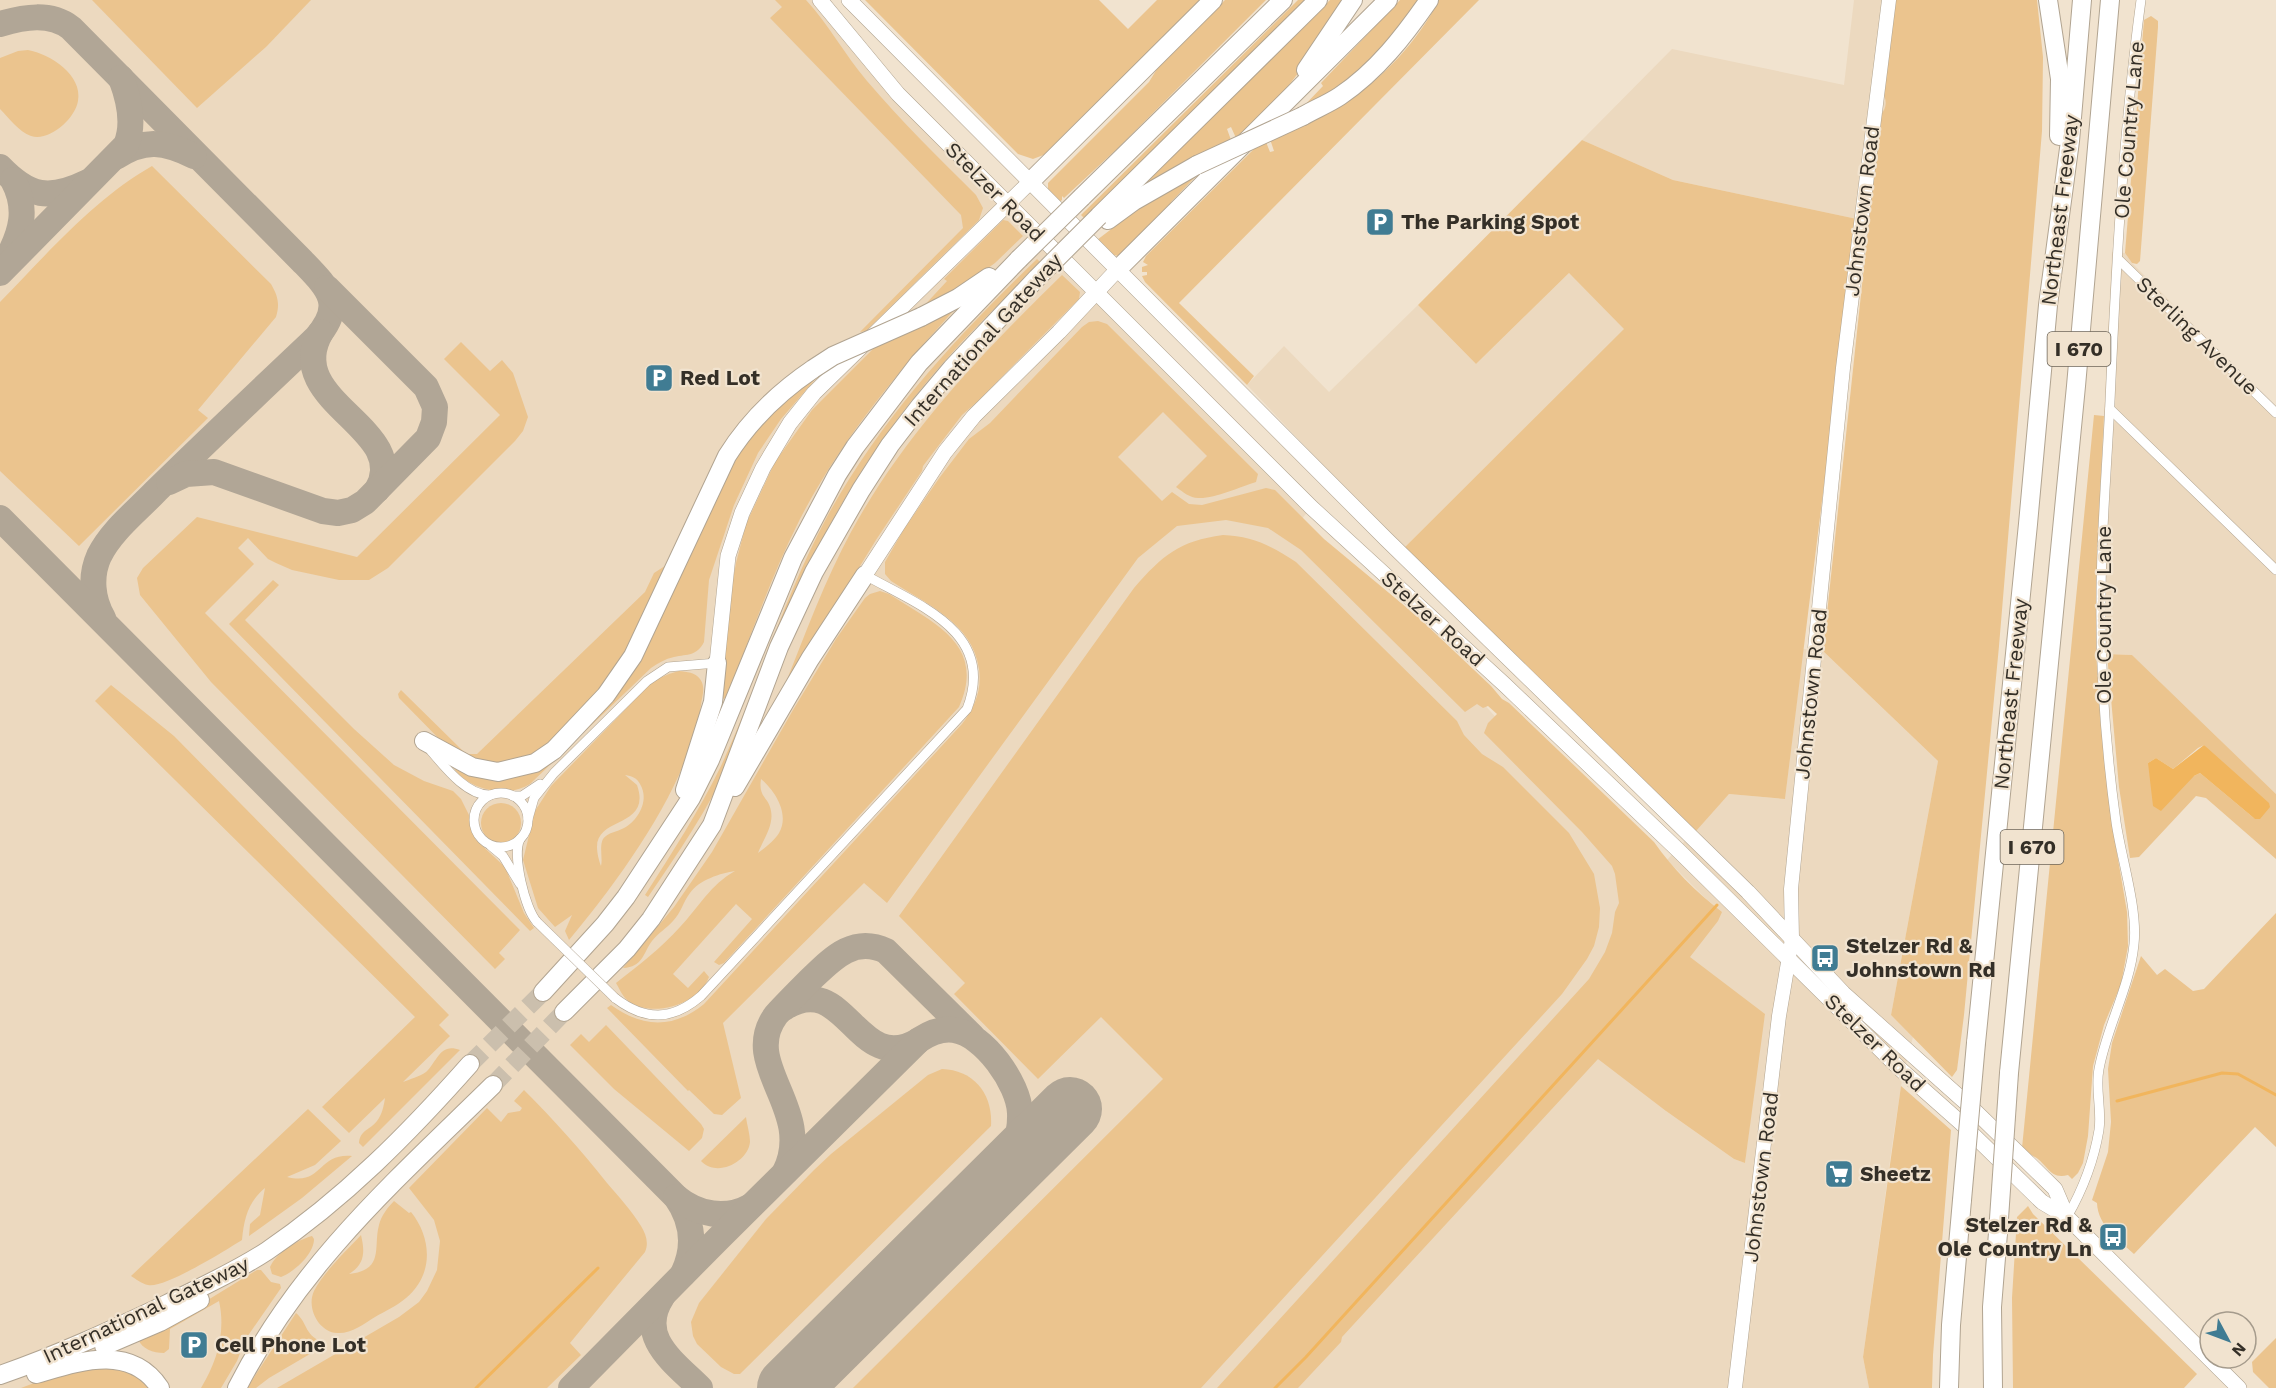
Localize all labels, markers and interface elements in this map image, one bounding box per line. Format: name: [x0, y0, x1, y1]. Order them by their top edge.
street label: Ole Country Lane: [2108, 40, 2149, 220]
street label: Northeast Freeway: [2035, 113, 2084, 307]
street label: Johnstown Road: [1839, 124, 1884, 298]
street label: Stelzer Road: [940, 137, 1050, 247]
parking icon: The Parking Spot: [1364, 206, 1396, 238]
place label: The Parking Spot: [1401, 209, 1579, 234]
street label: International Gateway: [898, 248, 1067, 431]
street label: Sterling Avenue: [2131, 271, 2263, 400]
road number: I 670: [2048, 332, 2110, 366]
parking icon: Red Lot: [643, 362, 675, 394]
place label: Red Lot: [680, 365, 760, 390]
street label: Ole Country Lane: [2091, 526, 2116, 704]
street label: Stelzer Road: [1376, 566, 1490, 672]
street label: Northeast Freeway: [1988, 597, 2033, 791]
street label: Johnstown Road: [1789, 607, 1832, 781]
road number: I 670: [2000, 830, 2064, 864]
place label: Stelzer Rd & Johnstown Rd: [1846, 933, 1996, 982]
bus stop icon: Stelzer Rd & Johnstown Rd: [1809, 942, 1841, 974]
street label: Stelzer Road: [1820, 988, 1931, 1097]
street label: Johnstown Road: [1738, 1090, 1783, 1264]
supermarket icon: Sheetz: [1823, 1158, 1855, 1190]
place label: Sheetz: [1860, 1161, 1931, 1186]
place label: Stelzer Rd & Ole Country Ln: [1937, 1212, 2092, 1261]
bus stop icon: Stelzer Rd & Ole Country Ln: [2097, 1221, 2129, 1253]
street label: International Gateway: [39, 1251, 253, 1368]
north arrow: [2198, 1310, 2258, 1370]
parking icon: Cell Phone Lot: [178, 1329, 210, 1361]
place label: Cell Phone Lot: [215, 1332, 366, 1357]
text: N: [2228, 1339, 2250, 1360]

